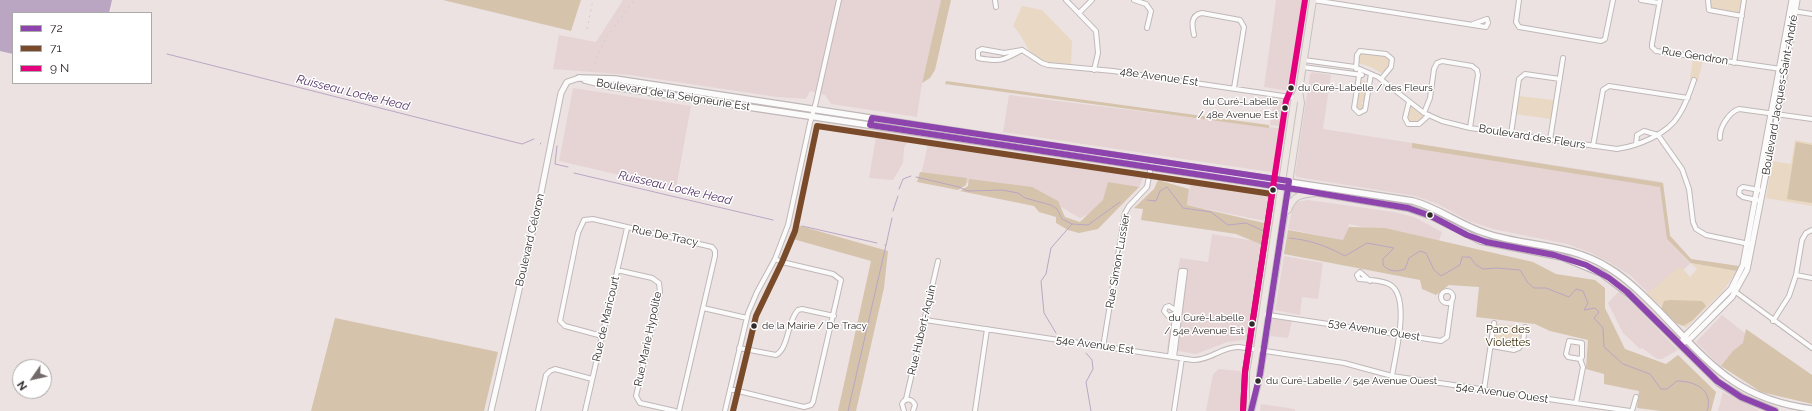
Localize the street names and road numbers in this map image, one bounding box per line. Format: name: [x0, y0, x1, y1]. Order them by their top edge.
street label: Boulevard Jacques-Saint-André: [1759, 14, 1801, 176]
street label: Rue Gendron: [1661, 44, 1729, 68]
street label: 48e Avenue Est: [1119, 65, 1199, 89]
street label: Boulevard de la Seigneurie Est: [595, 76, 751, 114]
street label: Boulevard des Fleurs: [1478, 122, 1586, 152]
street label: Boulevard Céloron: [513, 192, 547, 288]
street label: Rue Simon-Lussier: [1103, 213, 1133, 309]
street label: Rue De Tracy: [631, 223, 699, 249]
street label: Rue de Maricourt: [590, 275, 622, 363]
street label: Rue Hubert-Aquin: [905, 284, 939, 376]
street label: Rue Marie Hypolite: [631, 290, 665, 388]
street label: 53e Avenue Ouest: [1327, 316, 1421, 344]
street label: 54e Avenue Est: [1055, 333, 1135, 357]
street label: 54e Avenue Ouest: [1455, 380, 1549, 406]

